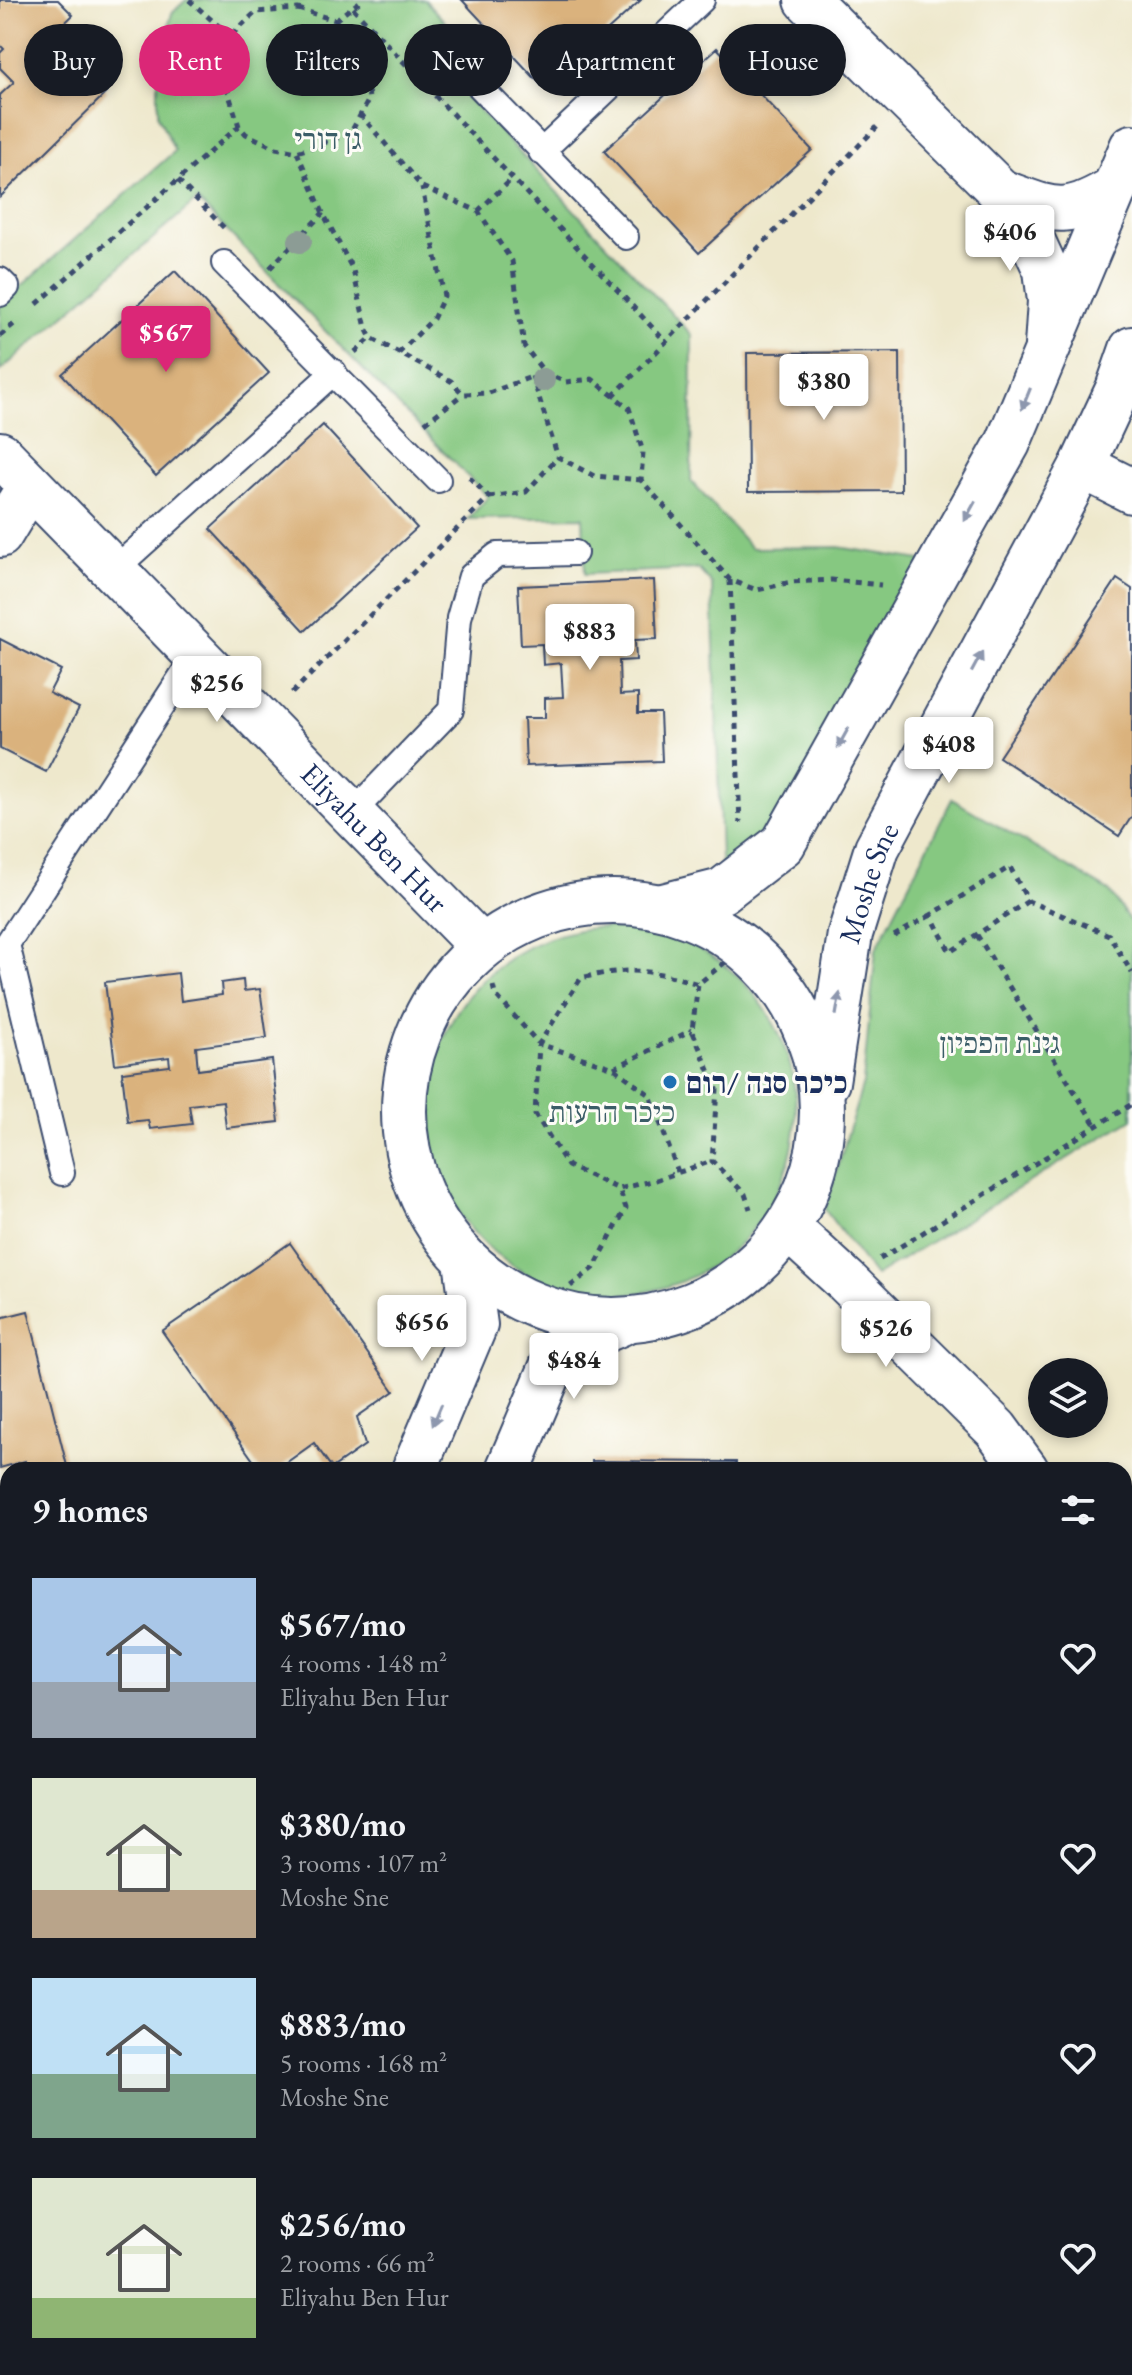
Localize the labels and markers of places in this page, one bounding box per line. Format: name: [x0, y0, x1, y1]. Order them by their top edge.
pin: $406: [963, 205, 1057, 273]
pin: $567: [119, 306, 213, 374]
pin: $380: [777, 354, 871, 422]
pin: $883: [543, 604, 637, 672]
pin: $256: [170, 656, 264, 724]
pin: $408: [902, 717, 996, 785]
place label: כיכר סנה /רום: [686, 1063, 848, 1102]
marker: כיכר סנה /רום: [661, 1073, 679, 1091]
pin: $656: [375, 1295, 469, 1363]
pin: $526: [839, 1301, 933, 1369]
pin: $484: [527, 1333, 621, 1401]

